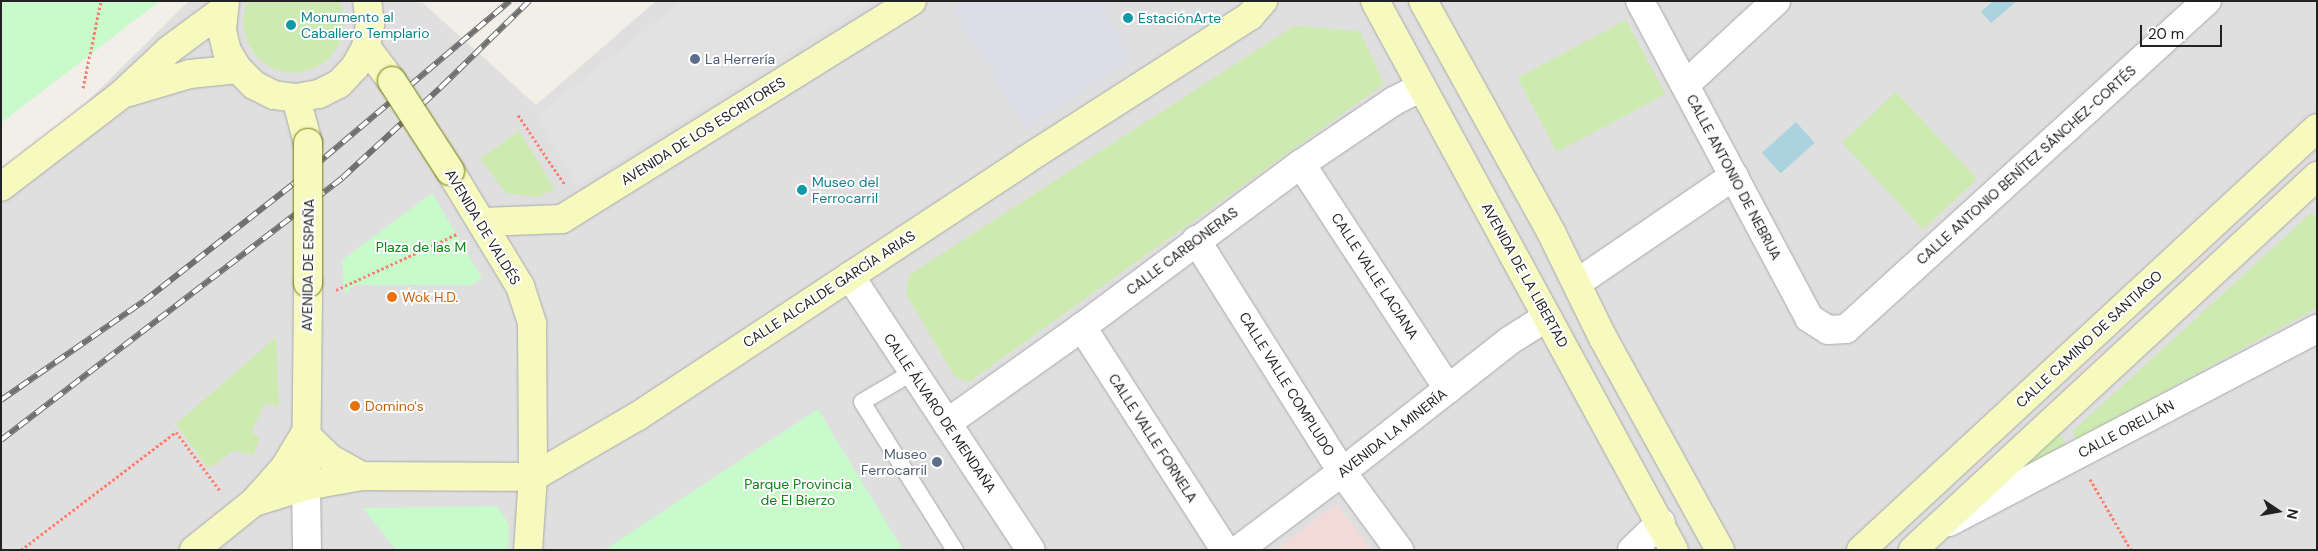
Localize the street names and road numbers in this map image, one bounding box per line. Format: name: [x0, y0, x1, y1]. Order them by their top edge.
street label: CALLE ANTONIO BENÍTEZ SÁNCHEZ-CORTÉS: [1913, 62, 2139, 268]
street label: AVENIDA DE LOS ESCRITORES: [618, 73, 788, 189]
street label: CALLE ANTONIO DE NEBRIJA: [1683, 91, 1785, 263]
street label: AVENIDA DE VALDÉS: [442, 166, 524, 288]
street label: AVENIDA DE ESPAÑA: [298, 199, 318, 331]
street label: AVENIDA DE LA LIBERTAD: [1478, 200, 1572, 350]
street label: CALLE CARBONERAS: [1123, 204, 1241, 298]
street label: CALLE VALLE LACIANA: [1328, 210, 1422, 342]
street label: CALLE ALCALDE GARCÍA ARIAS: [740, 227, 918, 351]
street label: CALLE CAMINO DE SANTIAGO: [2012, 267, 2166, 411]
street label: CALLE VALLE COMPLUDO: [1236, 309, 1338, 459]
street label: CALLE ÁLVARO DE MENDAÑA: [880, 330, 1000, 496]
street label: CALLE VALLE FORNELA: [1105, 370, 1201, 506]
street label: AVENIDA LA MINERÍA: [1334, 385, 1450, 481]
street label: CALLE ORELLÁN: [2075, 397, 2177, 461]

